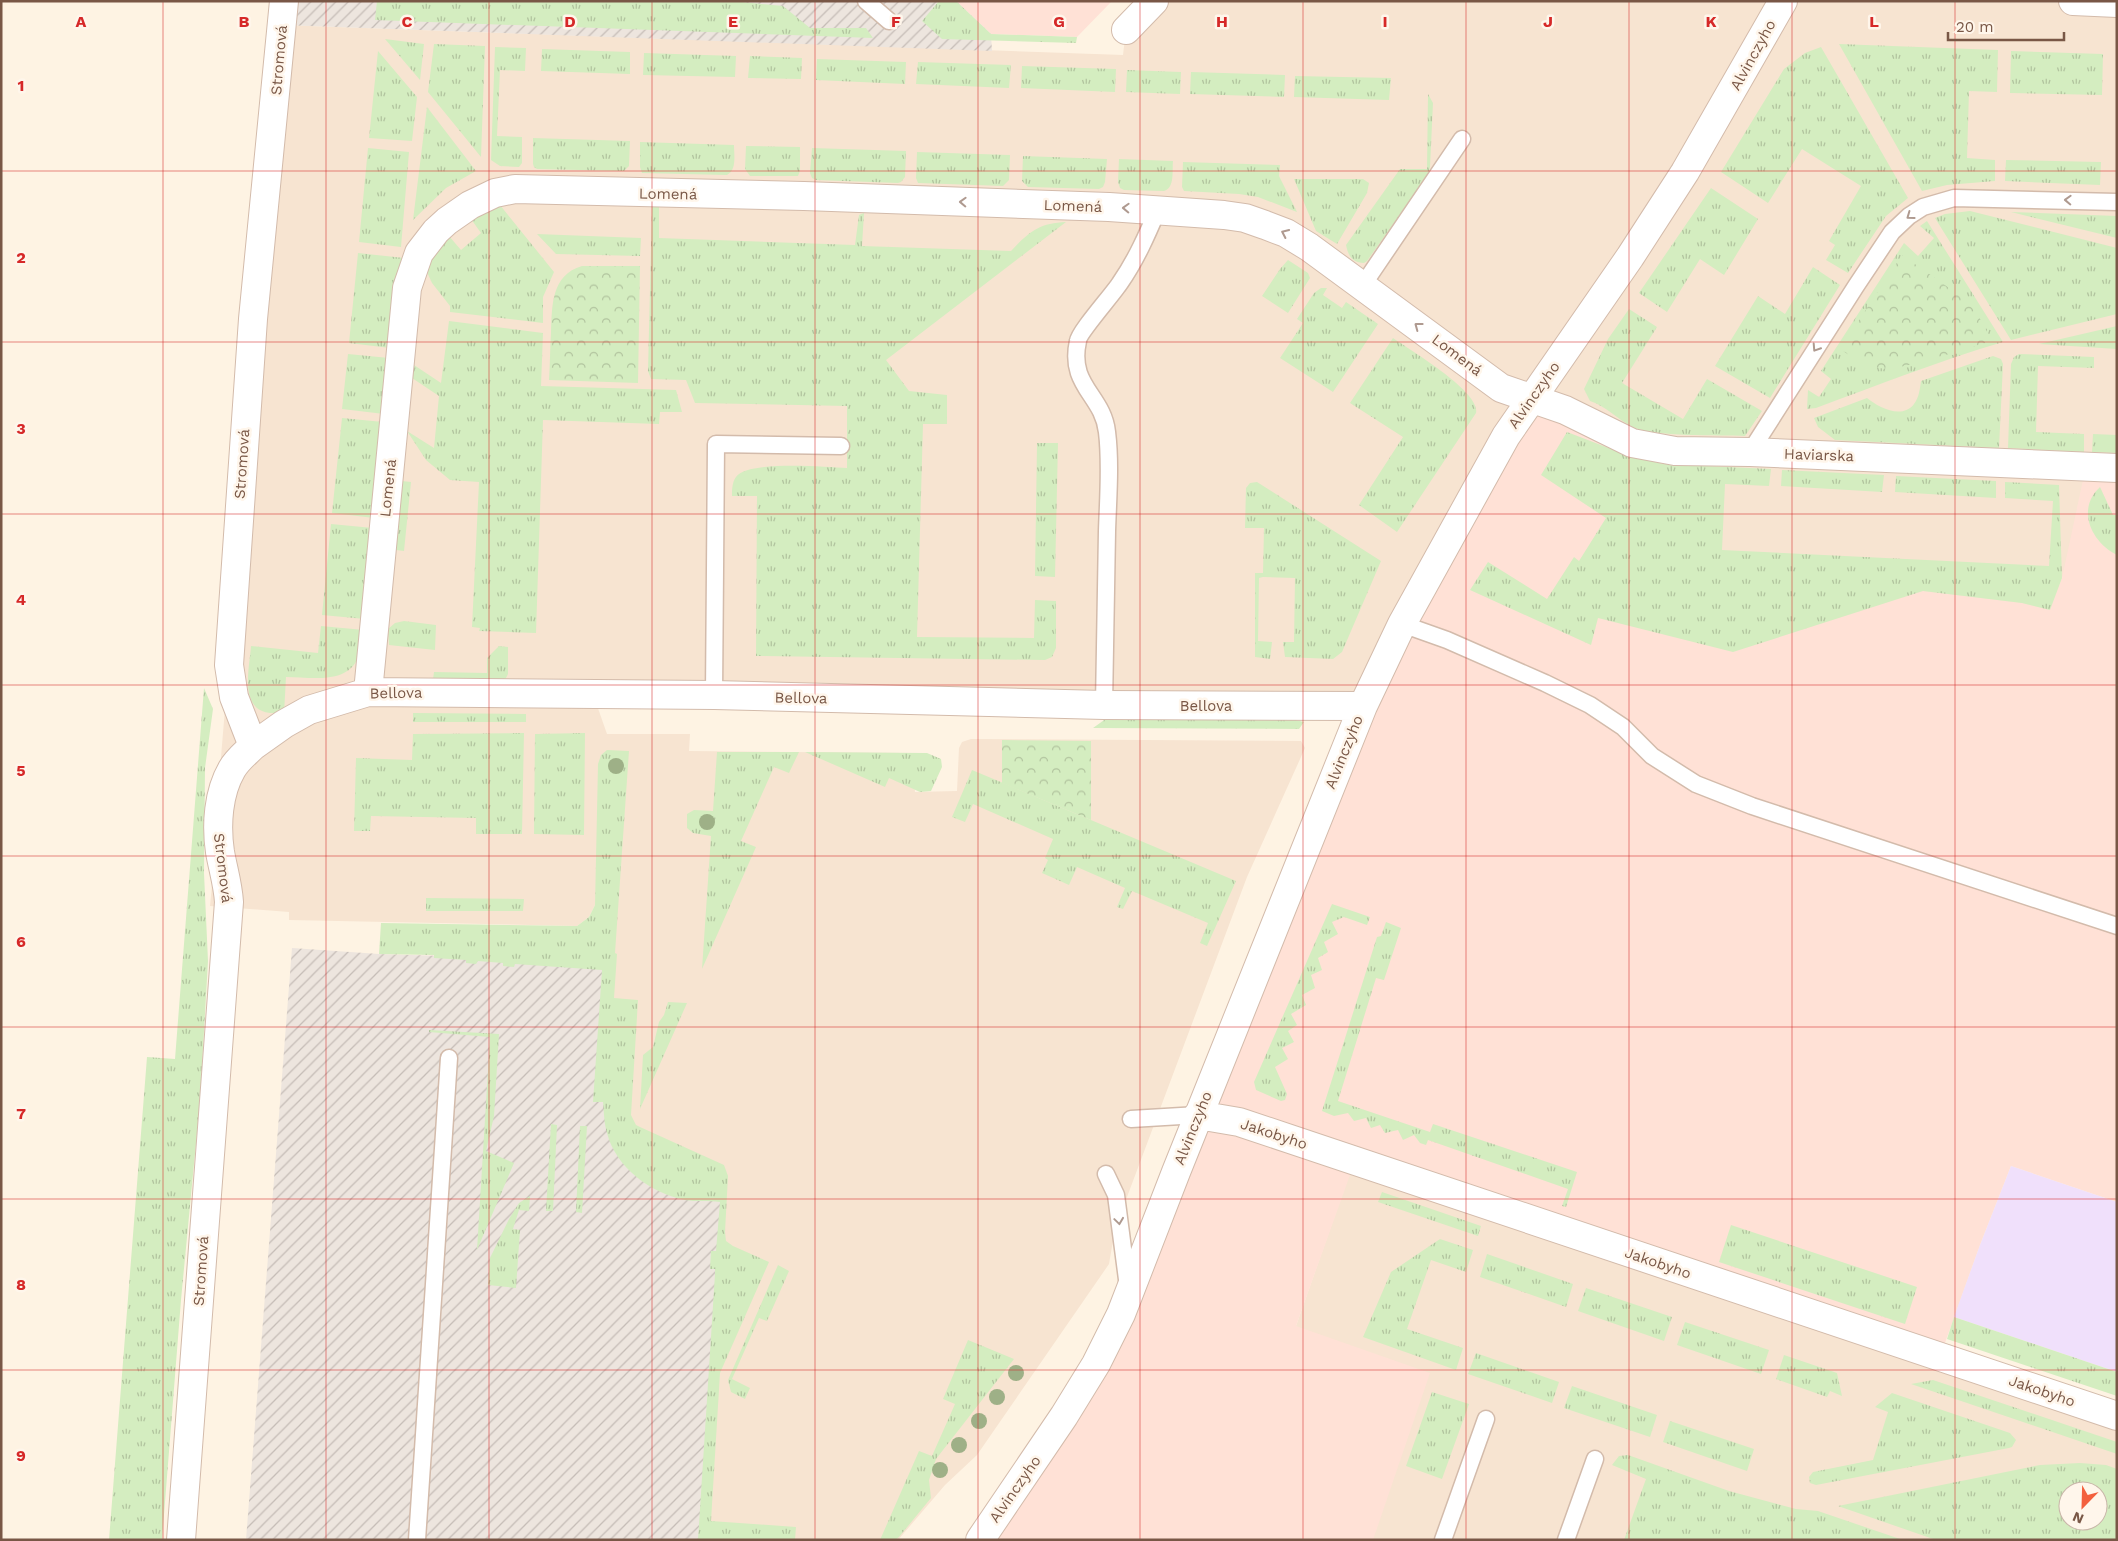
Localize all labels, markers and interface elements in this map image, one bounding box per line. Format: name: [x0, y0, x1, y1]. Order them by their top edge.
scale bar: [1948, 10, 2064, 42]
text: A: [76, 12, 87, 31]
text: B: [239, 12, 250, 31]
text: C: [402, 12, 413, 31]
text: D: [564, 12, 576, 31]
text: E: [728, 12, 738, 31]
text: F: [891, 12, 901, 31]
text: G: [1053, 12, 1065, 31]
text: H: [1216, 12, 1228, 31]
text: I: [1382, 12, 1388, 31]
text: J: [1543, 12, 1553, 31]
text: K: [1705, 12, 1717, 31]
text: L: [1869, 12, 1879, 31]
street label: Alvinczyho: [1726, 17, 1780, 93]
text: 20 m: [1956, 18, 1994, 36]
street label: Stromová: [267, 24, 291, 96]
text: 1: [18, 76, 24, 95]
street label: Lomená: [639, 184, 698, 204]
one-way arrow: [2064, 195, 2072, 206]
street label: Lomená: [1043, 196, 1103, 216]
one-way arrow: [959, 197, 967, 207]
one-way arrow: [1121, 202, 1129, 213]
one-way arrow: [1906, 210, 1916, 219]
one-way arrow: [1281, 229, 1290, 239]
text: 2: [16, 248, 26, 267]
one-way arrow: [1414, 323, 1424, 332]
street label: Lomená: [1428, 330, 1486, 380]
one-way arrow: [1813, 342, 1822, 352]
street label: Alvinczyho: [1504, 358, 1564, 432]
text: 3: [16, 419, 26, 438]
street label: Stromová: [231, 428, 253, 500]
street label: Haviarska: [1784, 445, 1855, 465]
street label: Lomená: [376, 457, 400, 518]
text: 4: [16, 590, 26, 609]
street label: Bellova: [369, 684, 423, 702]
street label: Bellova: [774, 689, 828, 707]
street label: Bellova: [1180, 697, 1233, 715]
street label: Alvinczyho: [1321, 713, 1367, 791]
text: 5: [16, 761, 26, 780]
street label: Stromová: [210, 832, 236, 904]
text: 6: [16, 932, 26, 951]
street label: Alvinczyho: [1170, 1089, 1216, 1167]
text: 7: [16, 1104, 26, 1123]
street label: Jakobyho: [1238, 1115, 1310, 1153]
one-way arrow: [1113, 1217, 1124, 1225]
street label: Stromová: [190, 1235, 212, 1307]
street label: Jakobyho: [1622, 1243, 1694, 1283]
text: 8: [16, 1275, 26, 1294]
street label: Jakobyho: [2006, 1371, 2078, 1411]
text: 9: [16, 1446, 26, 1465]
street label: Alvinczyho: [985, 1452, 1045, 1526]
north arrow: [2058, 1481, 2108, 1531]
text: N: [2070, 1509, 2086, 1527]

